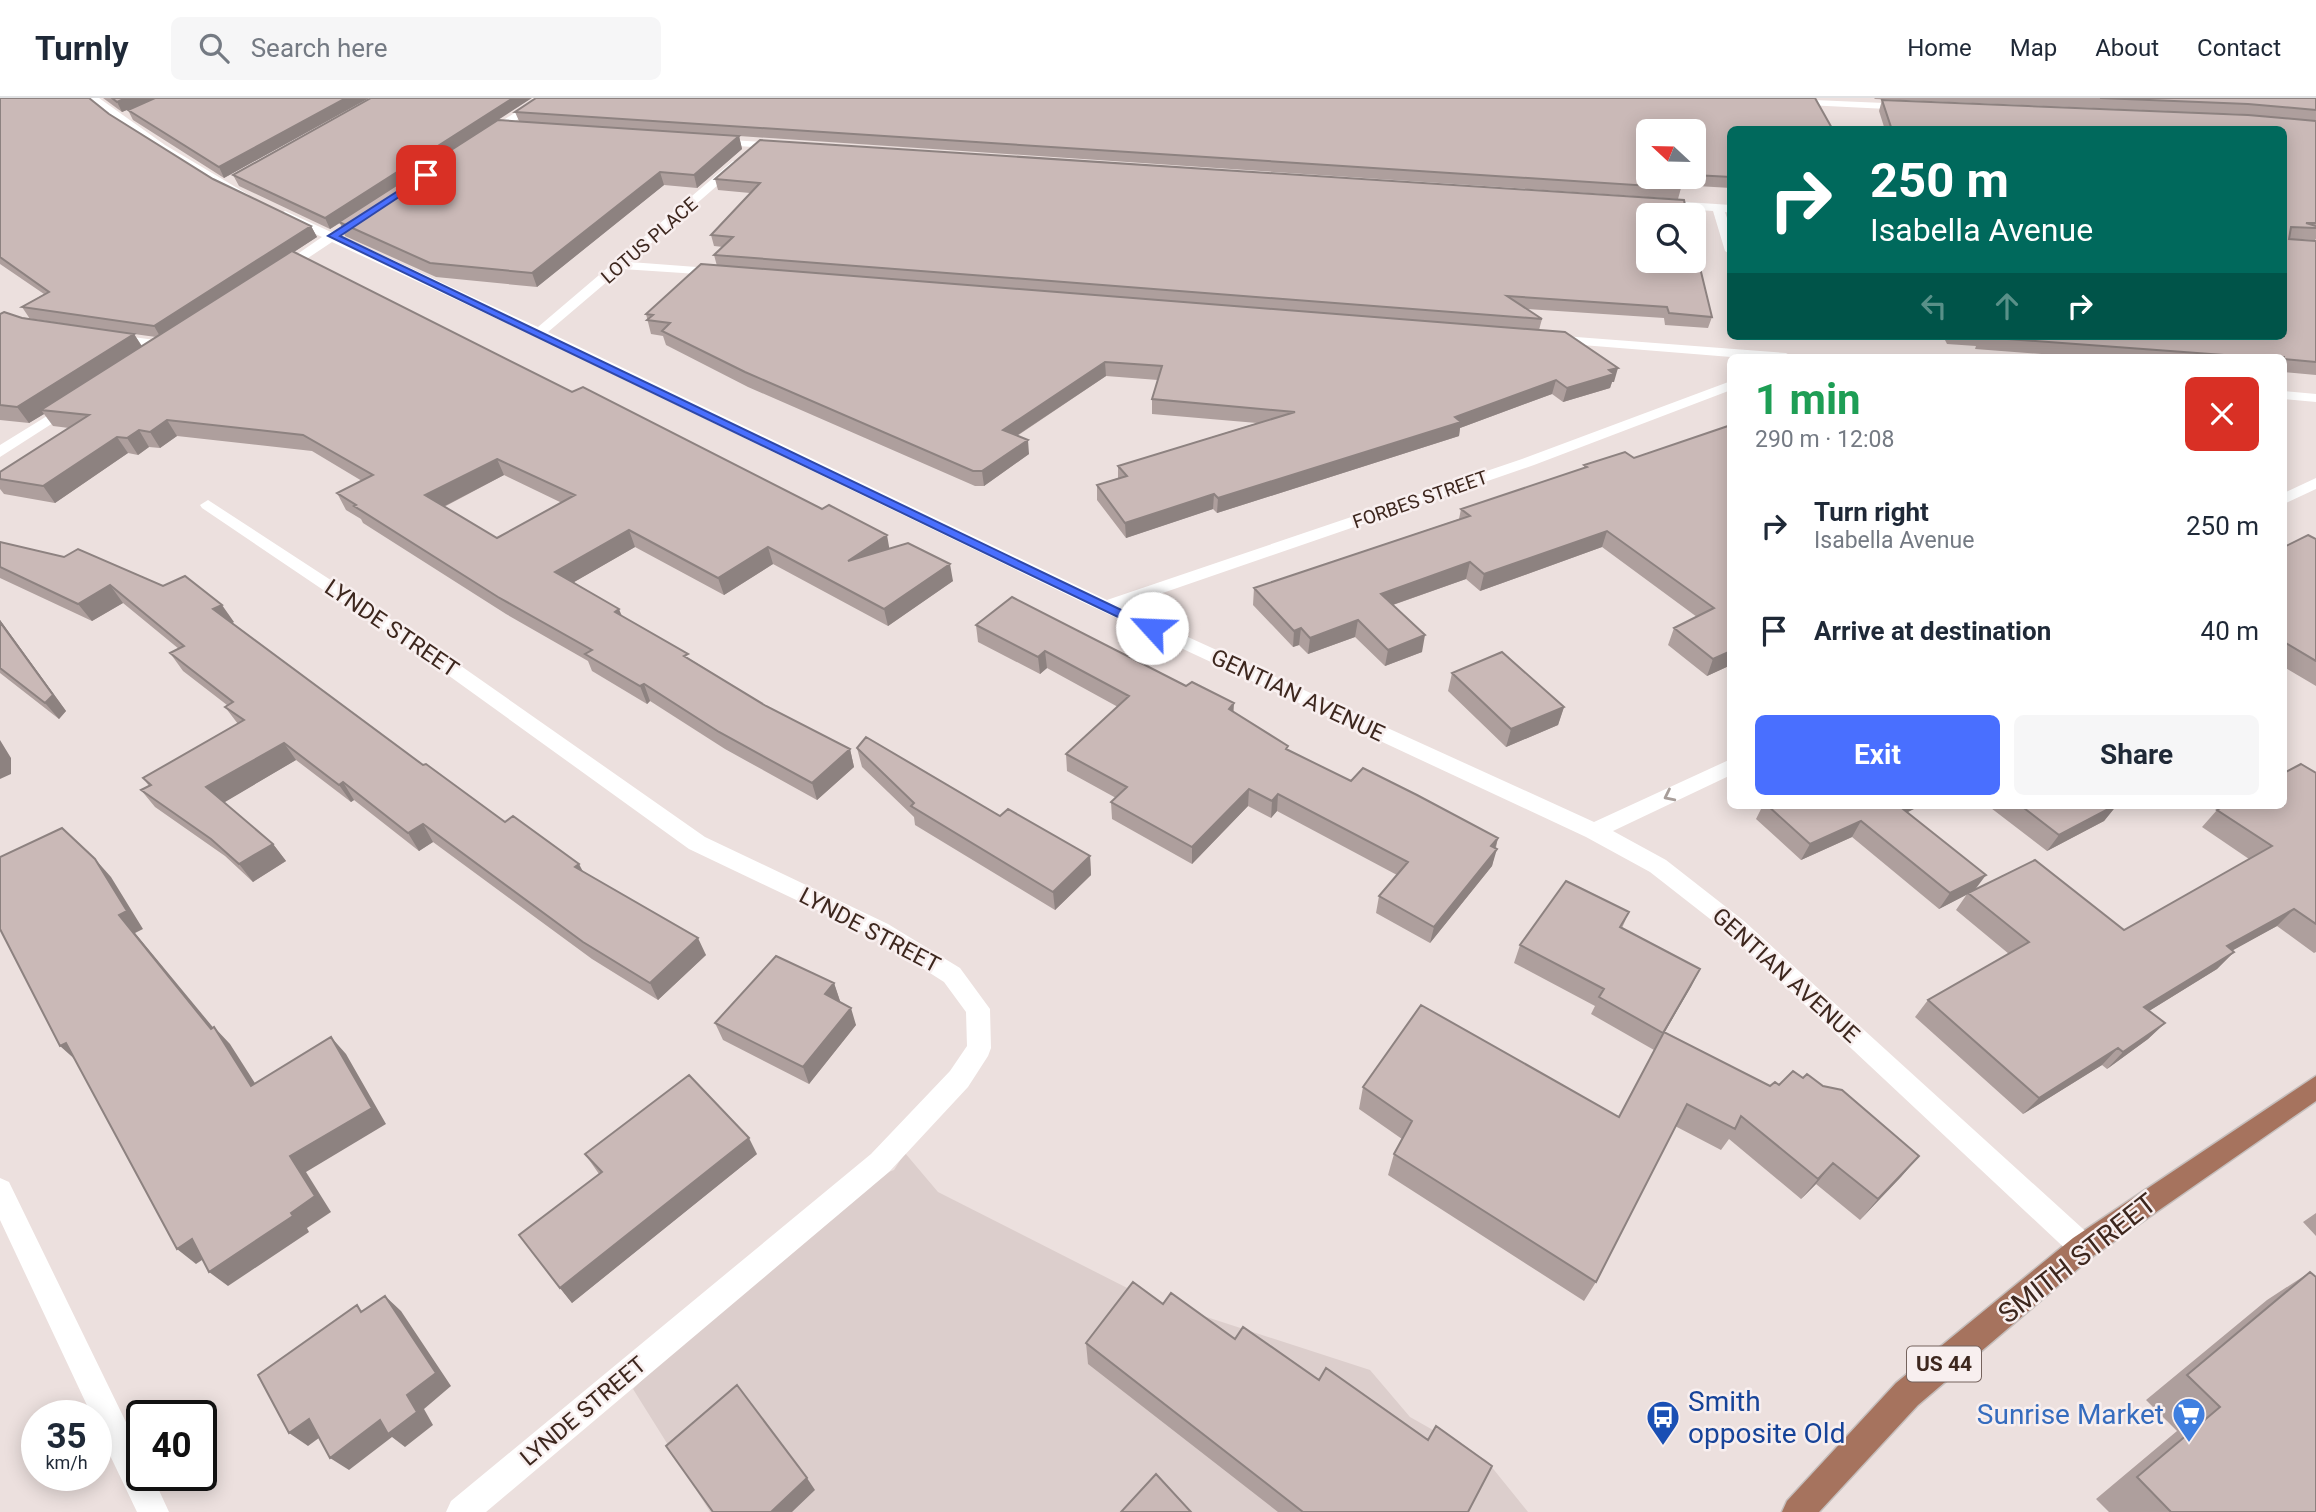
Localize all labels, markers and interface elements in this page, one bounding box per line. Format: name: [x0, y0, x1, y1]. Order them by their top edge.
search box: [171, 17, 661, 80]
text: Turnly: [35, 29, 129, 68]
icon: search: [195, 29, 233, 67]
text: Search here: [251, 33, 387, 63]
text: Home: [1907, 34, 1972, 62]
text: Map: [2010, 34, 2057, 62]
text: About: [2095, 34, 2159, 62]
text: Contact: [2197, 34, 2281, 62]
north arrow: [1636, 119, 1706, 189]
map controls: [1636, 119, 1706, 273]
pin: [396, 145, 456, 205]
text: 250 m: [1870, 152, 2009, 209]
icon: right: [1755, 154, 1846, 245]
icon: arrive: [407, 156, 445, 194]
street label: LOTUS PLACE: [597, 192, 702, 288]
button: search: [1636, 203, 1706, 273]
text: Isabella Avenue: [1870, 211, 2093, 249]
icon: left: [1915, 287, 1953, 325]
icon: ahead: [1988, 287, 2026, 325]
icon: right: [2061, 287, 2099, 325]
text: 1 min: [1755, 375, 1861, 424]
button: close: [2185, 377, 2259, 451]
text: 290 m · 12:08: [1755, 426, 1894, 453]
street label: FORBES STREET: [1350, 466, 1491, 533]
text: Turn right: [1814, 497, 1929, 527]
icon: right: [1755, 507, 1793, 545]
text: 250 m: [2186, 511, 2259, 541]
text: Isabella Avenue: [1814, 527, 1974, 554]
street label: LYNDE STREET: [320, 574, 464, 683]
position arrow: [1115, 591, 1189, 665]
icon: arrive: [1755, 612, 1793, 650]
text: Arrive at destination: [1814, 616, 2051, 646]
text: 40 m: [2201, 616, 2259, 646]
street label: GENTIAN AVENUE: [1207, 643, 1389, 747]
button: Exit: [1755, 715, 2000, 795]
button: Share: [2014, 715, 2259, 795]
one-way arrow: [1664, 787, 1676, 801]
street label: LYNDE STREET: [795, 882, 945, 979]
street label: GENTIAN AVENUE: [1707, 902, 1865, 1048]
street label: SMITH STREET: [1992, 1186, 2163, 1330]
road number: US 44: [1907, 1346, 1981, 1382]
street label: LYNDE STREET: [515, 1351, 652, 1472]
place label: Smith opposite Old: [1688, 1385, 1845, 1450]
supermarket icon: Sunrise Market: [2170, 1395, 2208, 1444]
bus stop icon: Smith opposite Old: [1644, 1398, 1682, 1447]
place label: Sunrise Market: [1977, 1398, 2164, 1431]
speed limit sign: 40: [126, 1400, 217, 1491]
text: 35: [46, 1416, 87, 1457]
text: km/h: [45, 1452, 88, 1473]

